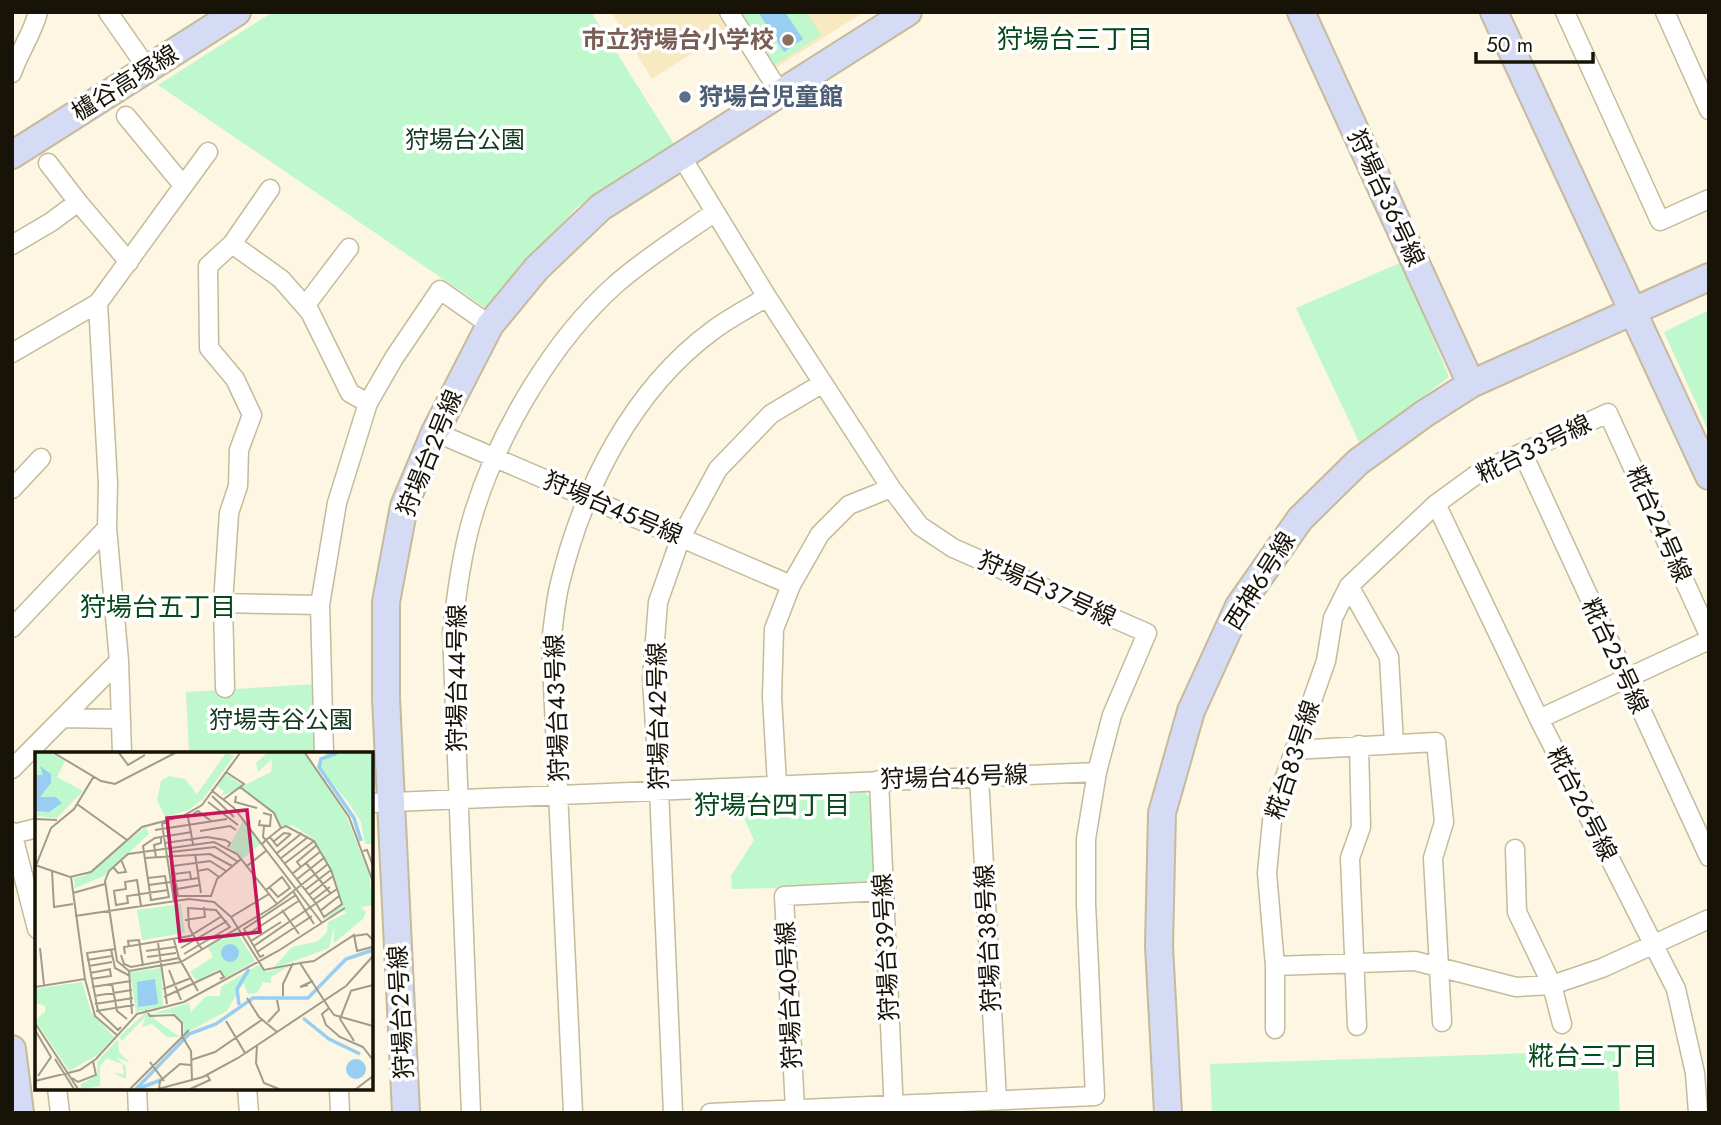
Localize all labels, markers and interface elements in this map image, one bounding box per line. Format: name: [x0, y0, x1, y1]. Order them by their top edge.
district label: 狩場台三丁目: [997, 20, 1153, 58]
scale bar: [1476, 21, 1593, 65]
place label: 市立狩場台小学校: [582, 22, 774, 57]
text: 50 m: [1486, 30, 1533, 60]
marker: 市立狩場台小学校: [780, 32, 796, 48]
street label: 櫨谷高塚線: [65, 36, 185, 129]
place label: 狩場台児童館: [699, 79, 843, 114]
marker: 狩場台児童館: [677, 89, 693, 105]
park label: 狩場台公園: [405, 122, 525, 157]
street label: 狩場台３６号線: [1339, 123, 1434, 272]
street label: 狩場台２号線: [388, 384, 471, 521]
street label: 糀台３３号線: [1470, 406, 1597, 491]
street label: 糀台２４号線: [1618, 460, 1701, 587]
street label: 狩場台４５号線: [538, 463, 688, 553]
street label: 西神６号線: [1216, 525, 1304, 637]
street label: 狩場台３７号線: [973, 542, 1122, 635]
district label: 狩場台五丁目: [80, 588, 236, 626]
street label: 糀台２５号線: [1573, 592, 1657, 719]
street label: 狩場台４４号線: [439, 604, 474, 752]
street label: 狩場台４３号線: [536, 634, 577, 783]
street label: 狩場台４２号線: [639, 642, 676, 790]
street label: 糀台８３号線: [1257, 696, 1328, 824]
park label: 狩場寺谷公園: [209, 702, 353, 737]
street label: 糀台２６号線: [1539, 741, 1626, 867]
inset map: [35, 752, 373, 1090]
street label: 狩場台４６号線: [879, 756, 1028, 797]
district label: 狩場台四丁目: [694, 786, 850, 824]
street label: 狩場台３８号線: [966, 863, 1009, 1013]
street label: 狩場台３９号線: [864, 872, 907, 1022]
street label: 狩場台４０号線: [767, 920, 810, 1070]
street label: 狩場台２号線: [380, 944, 421, 1080]
district label: 糀台三丁目: [1528, 1037, 1658, 1075]

